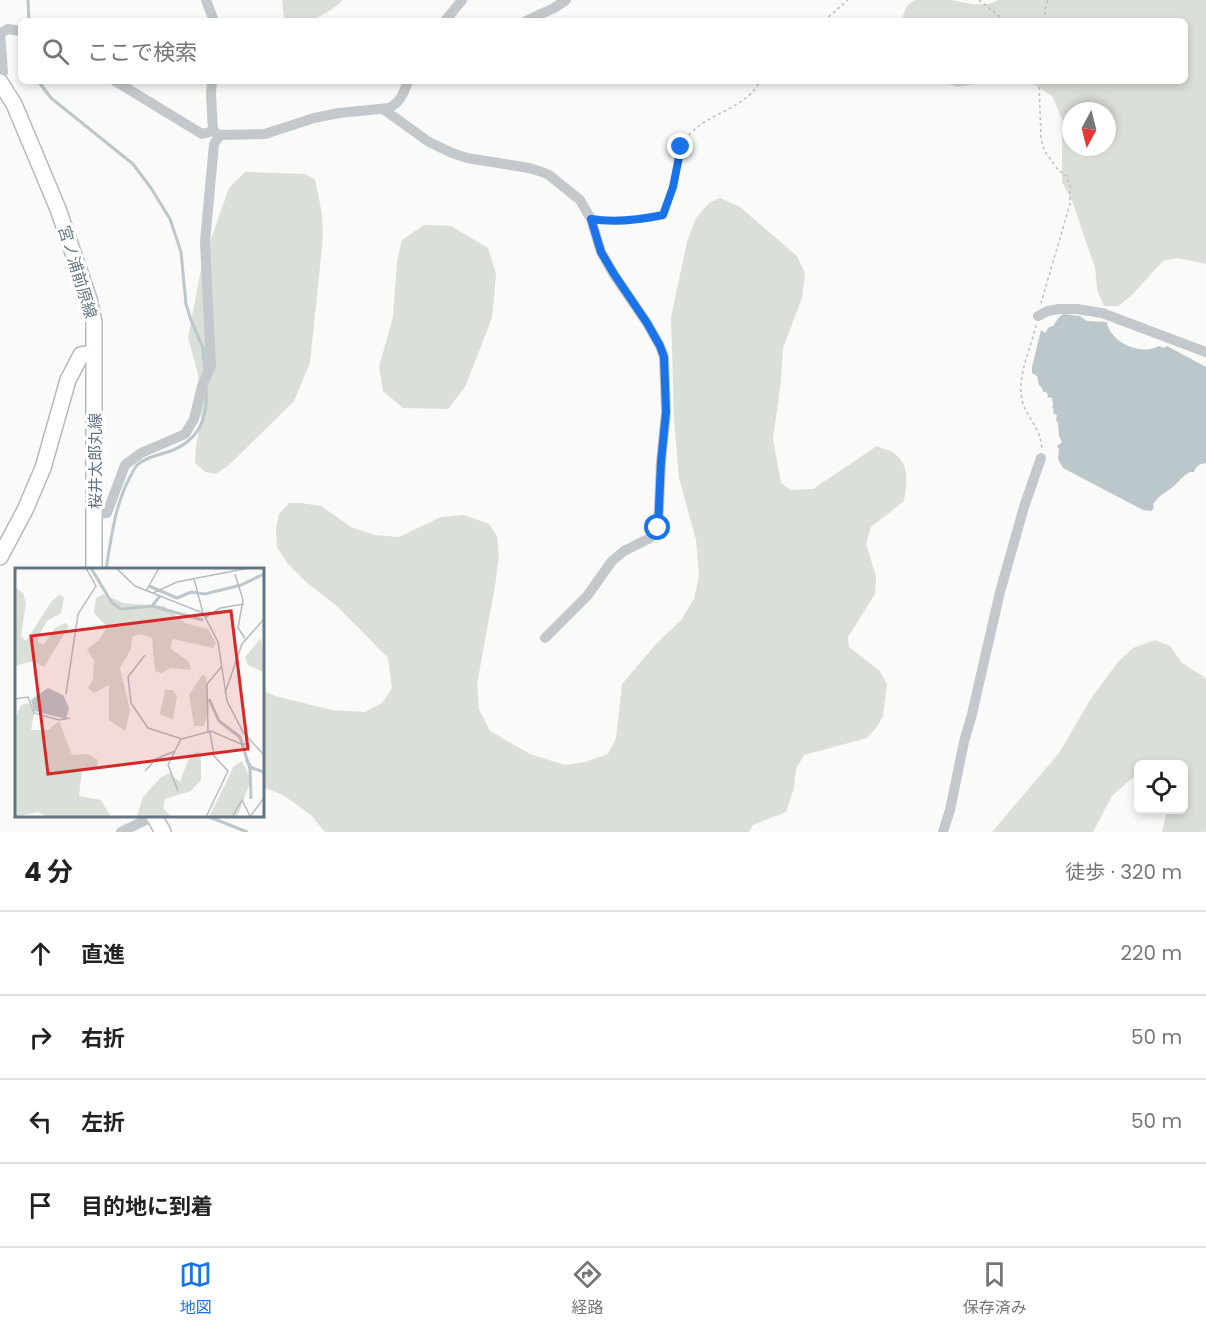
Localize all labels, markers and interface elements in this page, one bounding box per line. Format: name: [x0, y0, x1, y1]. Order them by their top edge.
search box: [18, 18, 1188, 84]
icon: search: [39, 35, 72, 68]
text: ここで検索: [87, 37, 197, 68]
north arrow: [1062, 102, 1116, 156]
route end: [667, 133, 693, 159]
street label: 宮ノ浦前原線: [52, 223, 103, 321]
street label: 桜井太郎丸線: [84, 413, 107, 509]
route start: [644, 514, 670, 540]
inset map: [15, 568, 264, 817]
map controls: [1134, 760, 1188, 814]
button: locate: [1134, 760, 1188, 814]
text: 4 分: [24, 854, 73, 890]
text: 徒歩 · 320 m: [1065, 858, 1182, 886]
icon: ahead: [24, 937, 57, 970]
text: 直進: [81, 939, 125, 970]
text: 220 m: [1121, 939, 1182, 967]
icon: right: [24, 1021, 57, 1054]
text: 右折: [81, 1023, 125, 1054]
text: 50 m: [1131, 1023, 1182, 1051]
icon: left: [24, 1105, 57, 1138]
text: 左折: [81, 1107, 125, 1138]
text: 50 m: [1131, 1107, 1182, 1135]
icon: arrive: [24, 1189, 57, 1222]
text: 目的地に到着: [81, 1191, 213, 1222]
tab: 地図: [179, 1258, 212, 1320]
tab: 経路: [571, 1258, 604, 1320]
tab: 保存済み: [963, 1258, 1027, 1320]

